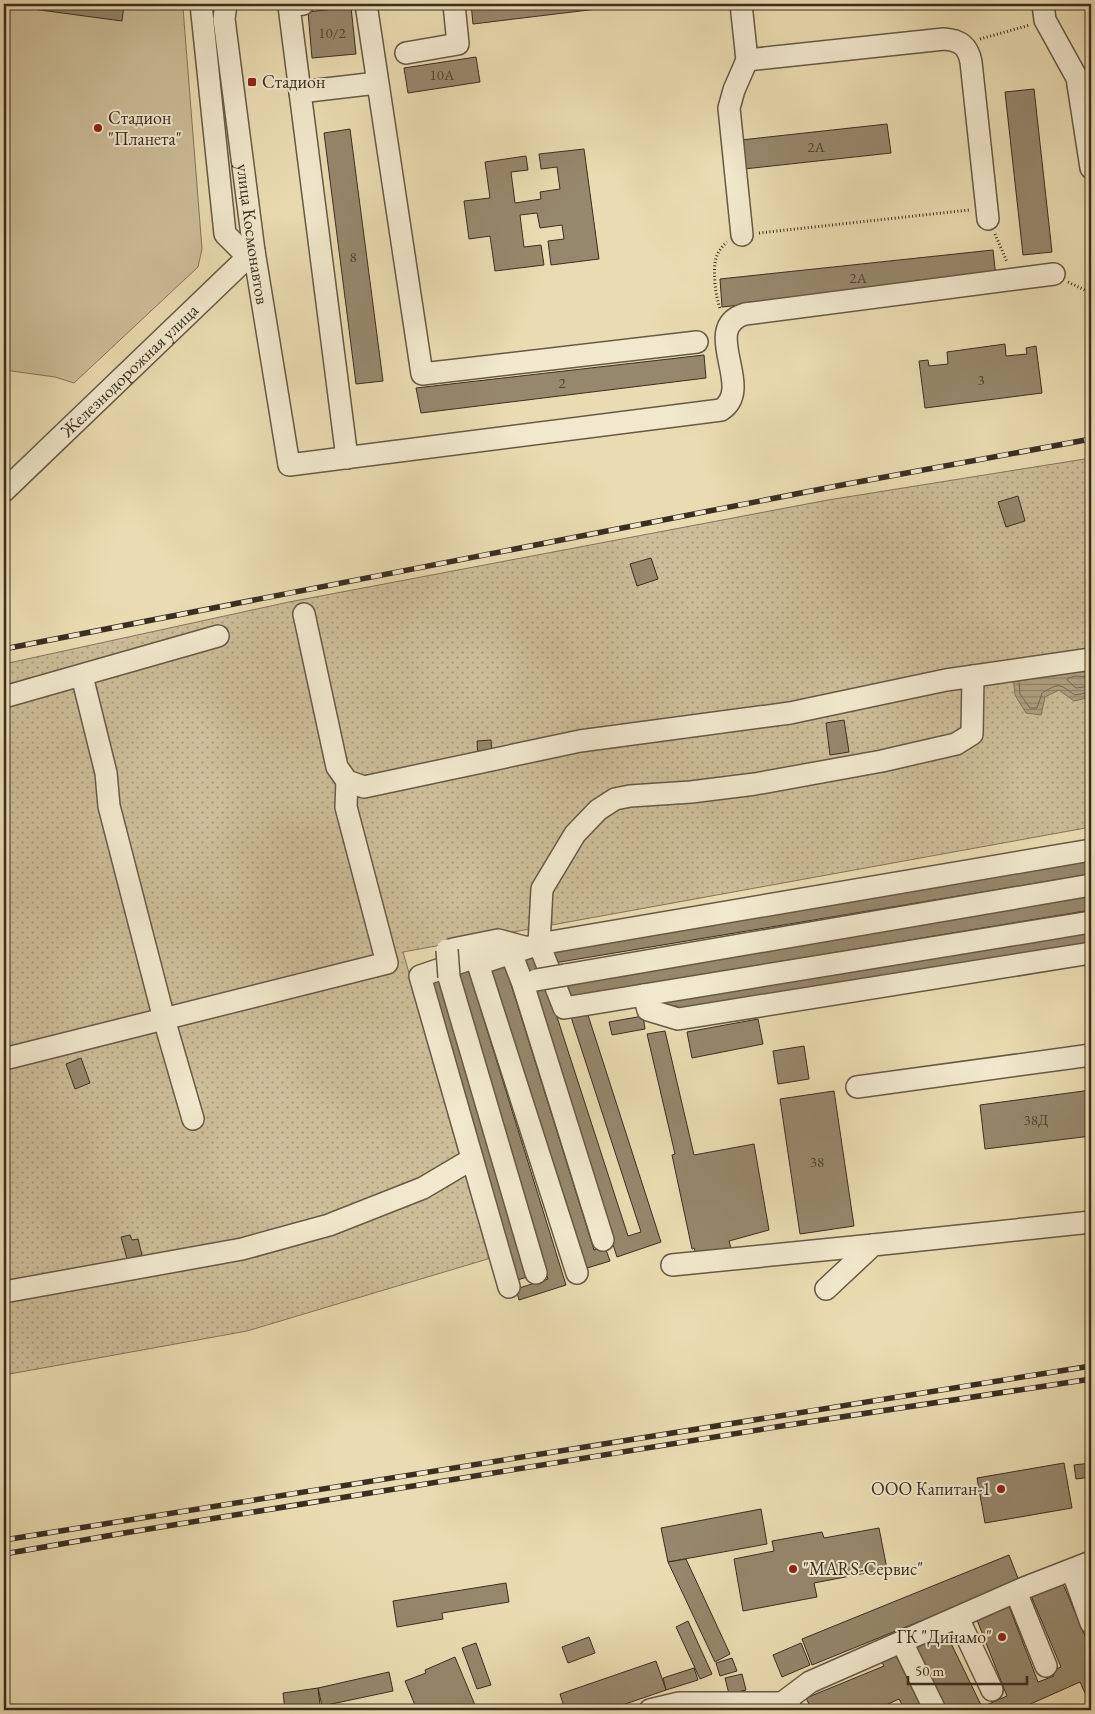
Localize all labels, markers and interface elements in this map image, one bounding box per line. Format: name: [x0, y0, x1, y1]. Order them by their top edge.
house number: 10/2: [318, 23, 347, 42]
house number: 10А: [430, 65, 455, 84]
place label: Стадион: [262, 70, 325, 93]
marker: Стадион: [246, 76, 258, 88]
place label: Стадион "Планета": [108, 106, 182, 150]
marker: Стадион "Планета": [92, 122, 104, 134]
house number: 2А: [807, 137, 825, 156]
street label: улица Космонавтов: [232, 162, 275, 306]
house number: 8: [349, 247, 357, 266]
house number: 2А: [849, 268, 867, 287]
street label: Железнодорожная улица: [55, 298, 204, 442]
house number: 3: [977, 370, 985, 389]
house number: 2: [558, 373, 566, 392]
house number: 38Д: [1024, 1110, 1048, 1129]
house number: 38: [810, 1152, 824, 1171]
place label: ООО Капитан-1: [871, 1477, 991, 1500]
marker: ООО Капитан-1: [995, 1483, 1007, 1495]
place label: "MARS-Сервис": [803, 1557, 923, 1580]
marker: "MARS-Сервис": [787, 1563, 799, 1575]
place label: ГК "Динамо": [896, 1625, 992, 1648]
marker: ГК "Динамо": [996, 1631, 1008, 1643]
scale bar: [908, 1654, 1026, 1686]
text: 50 m: [915, 1661, 944, 1680]

